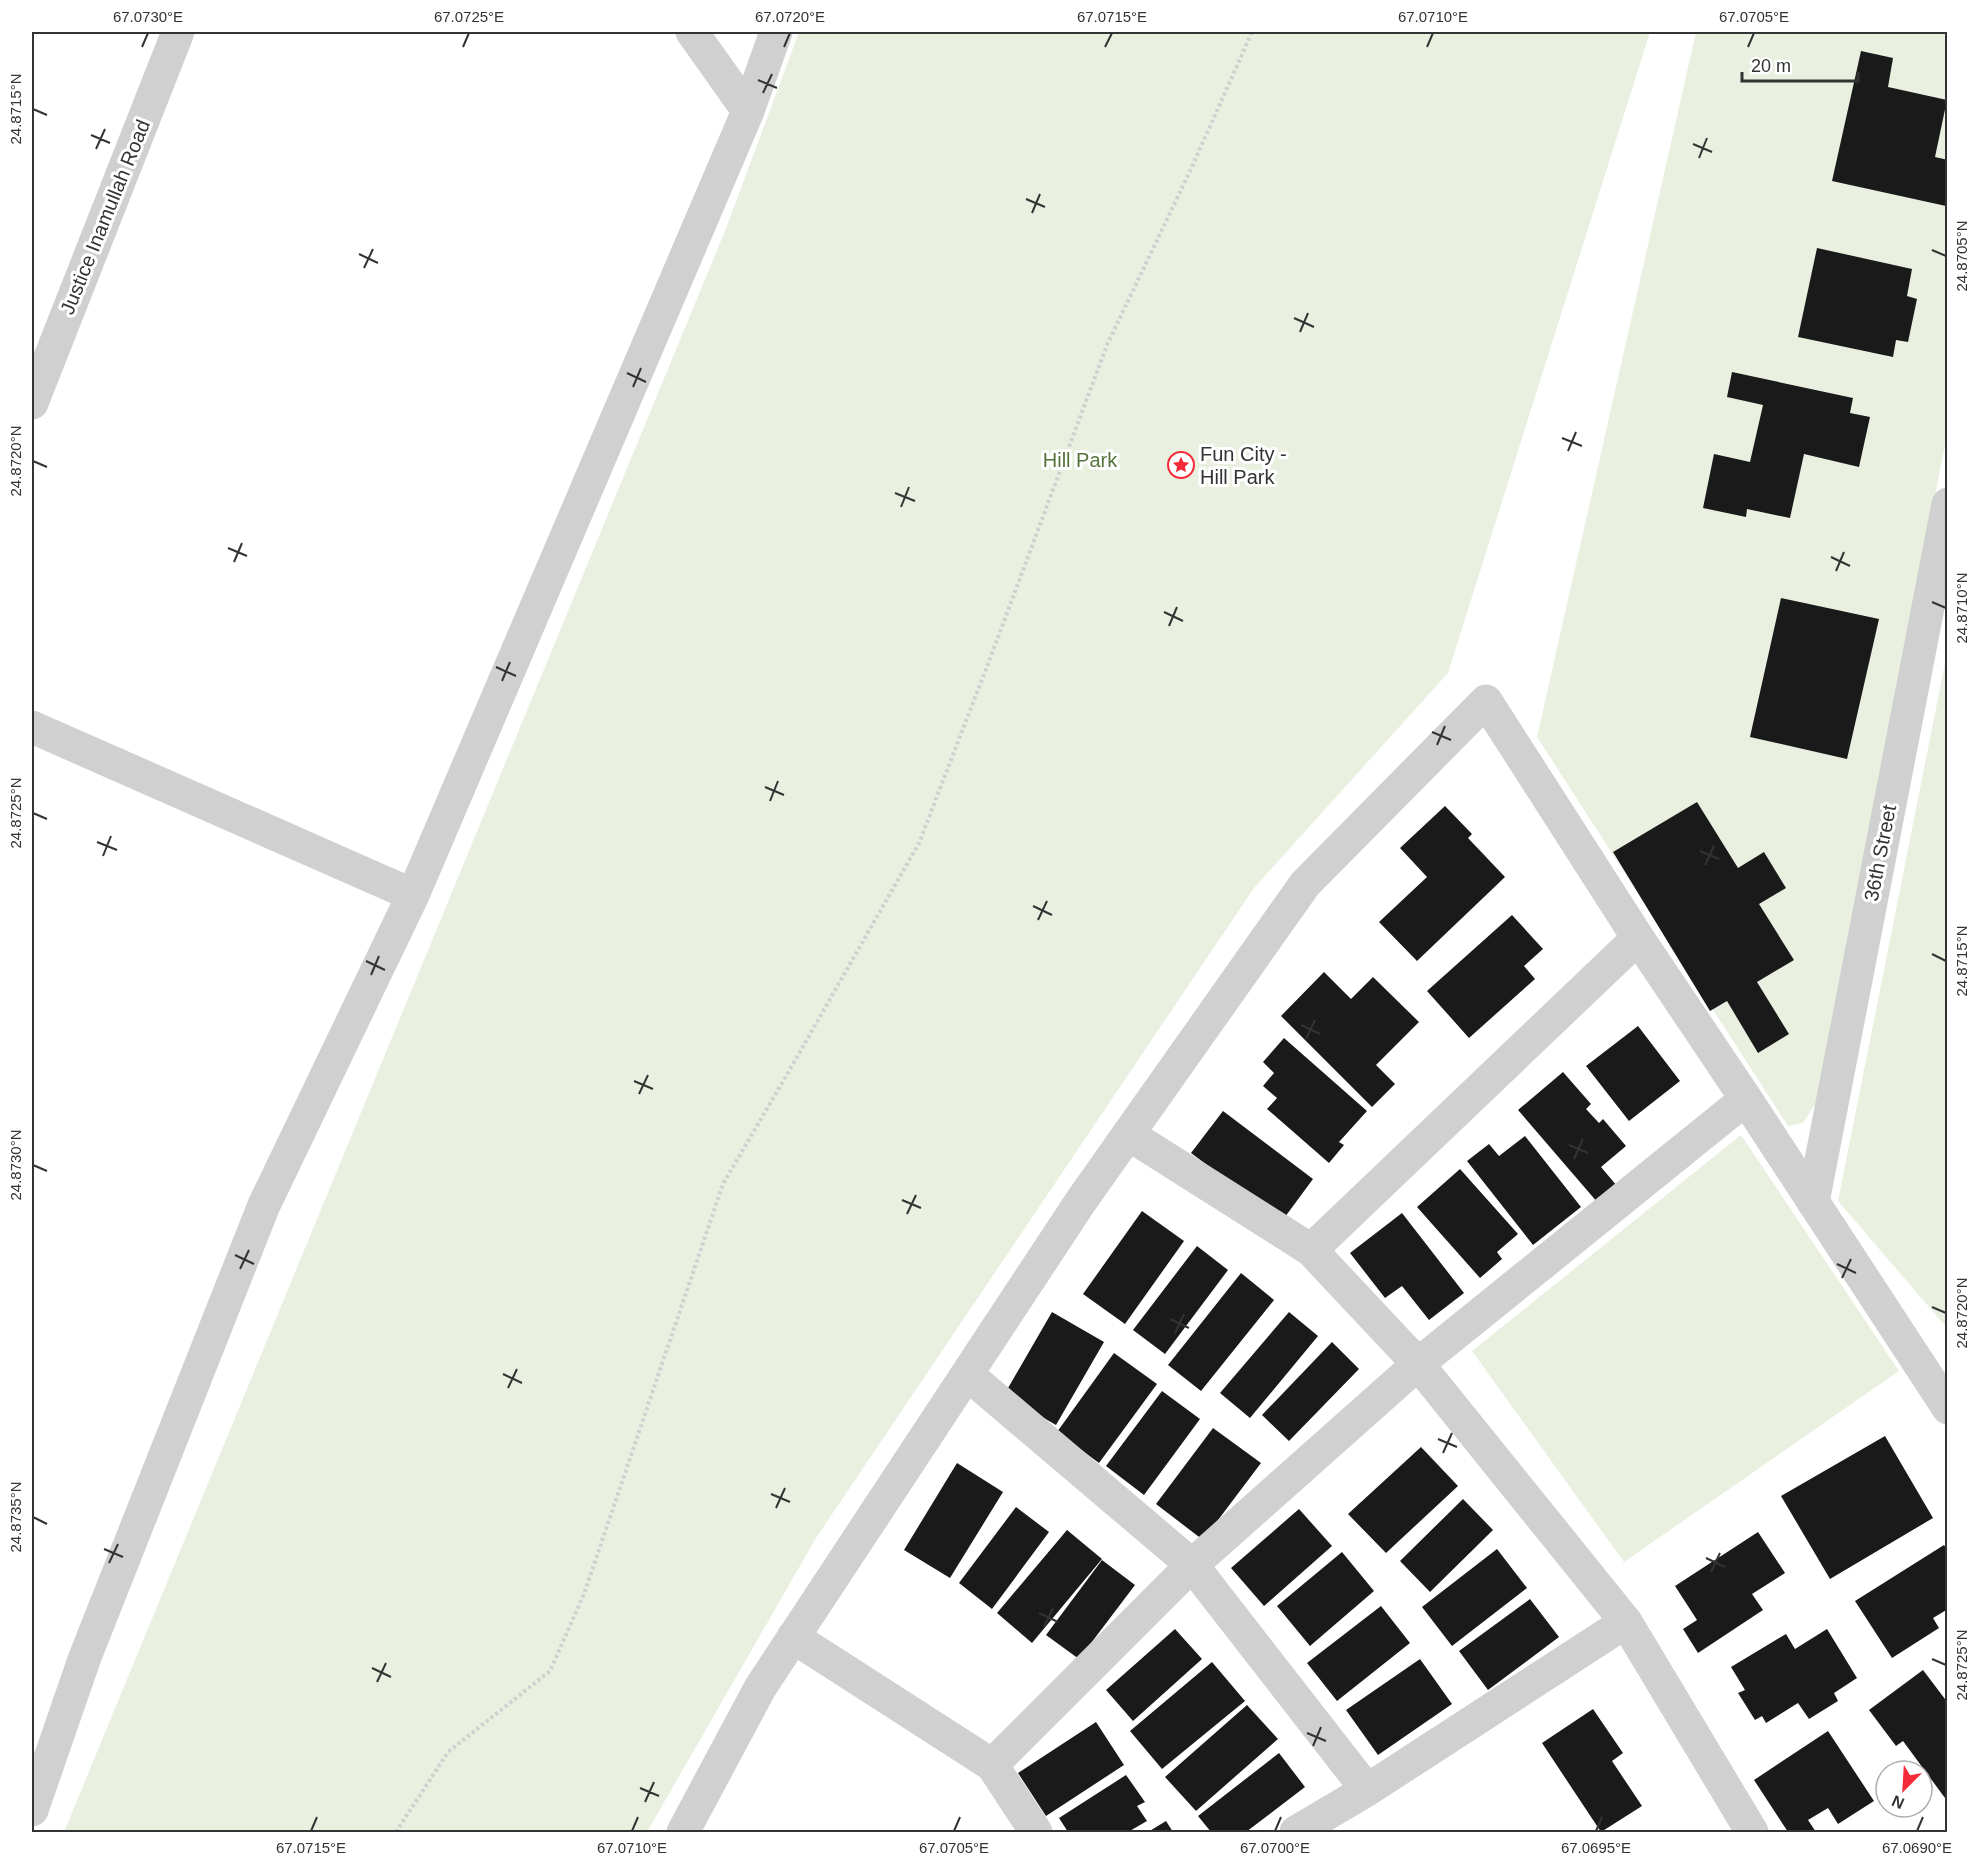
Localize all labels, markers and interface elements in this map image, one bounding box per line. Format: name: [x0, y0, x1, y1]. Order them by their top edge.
text: 67.0730°E: [113, 8, 183, 25]
text: 67.0725°E: [434, 8, 504, 25]
text: 67.0720°E: [755, 8, 825, 25]
text: 67.0715°E: [1077, 8, 1147, 25]
text: 67.0710°E: [1398, 8, 1468, 25]
text: 67.0705°E: [1719, 8, 1789, 25]
scale bar: [1742, 45, 1858, 83]
text: 20 m: [1751, 56, 1791, 76]
text: 24.8715°N: [7, 73, 24, 145]
street label: Justice Inamullah Road: [56, 117, 154, 317]
text: 24.8705°N: [1953, 220, 1970, 292]
text: 24.8720°N: [7, 425, 24, 497]
place label: Fun City - Hill Park: [1200, 443, 1287, 488]
park label: Hill Park: [1043, 449, 1118, 471]
place icon: Fun City - Hill Park: [1166, 450, 1196, 480]
text: 24.8710°N: [1953, 572, 1970, 644]
text: 24.8725°N: [7, 777, 24, 849]
street label: 36th Street: [1860, 802, 1900, 903]
text: 24.8715°N: [1953, 925, 1970, 997]
text: 24.8730°N: [7, 1129, 24, 1201]
text: 24.8720°N: [1953, 1277, 1970, 1349]
text: 24.8735°N: [7, 1481, 24, 1553]
text: 24.8725°N: [1953, 1629, 1970, 1701]
north arrow: [1874, 1759, 1934, 1819]
text: N: [1889, 1792, 1907, 1812]
text: 67.0715°E: [276, 1839, 346, 1856]
text: 67.0710°E: [597, 1839, 667, 1856]
text: 67.0705°E: [919, 1839, 989, 1856]
text: 67.0700°E: [1240, 1839, 1310, 1856]
text: 67.0695°E: [1561, 1839, 1631, 1856]
text: 67.0690°E: [1882, 1839, 1952, 1856]

